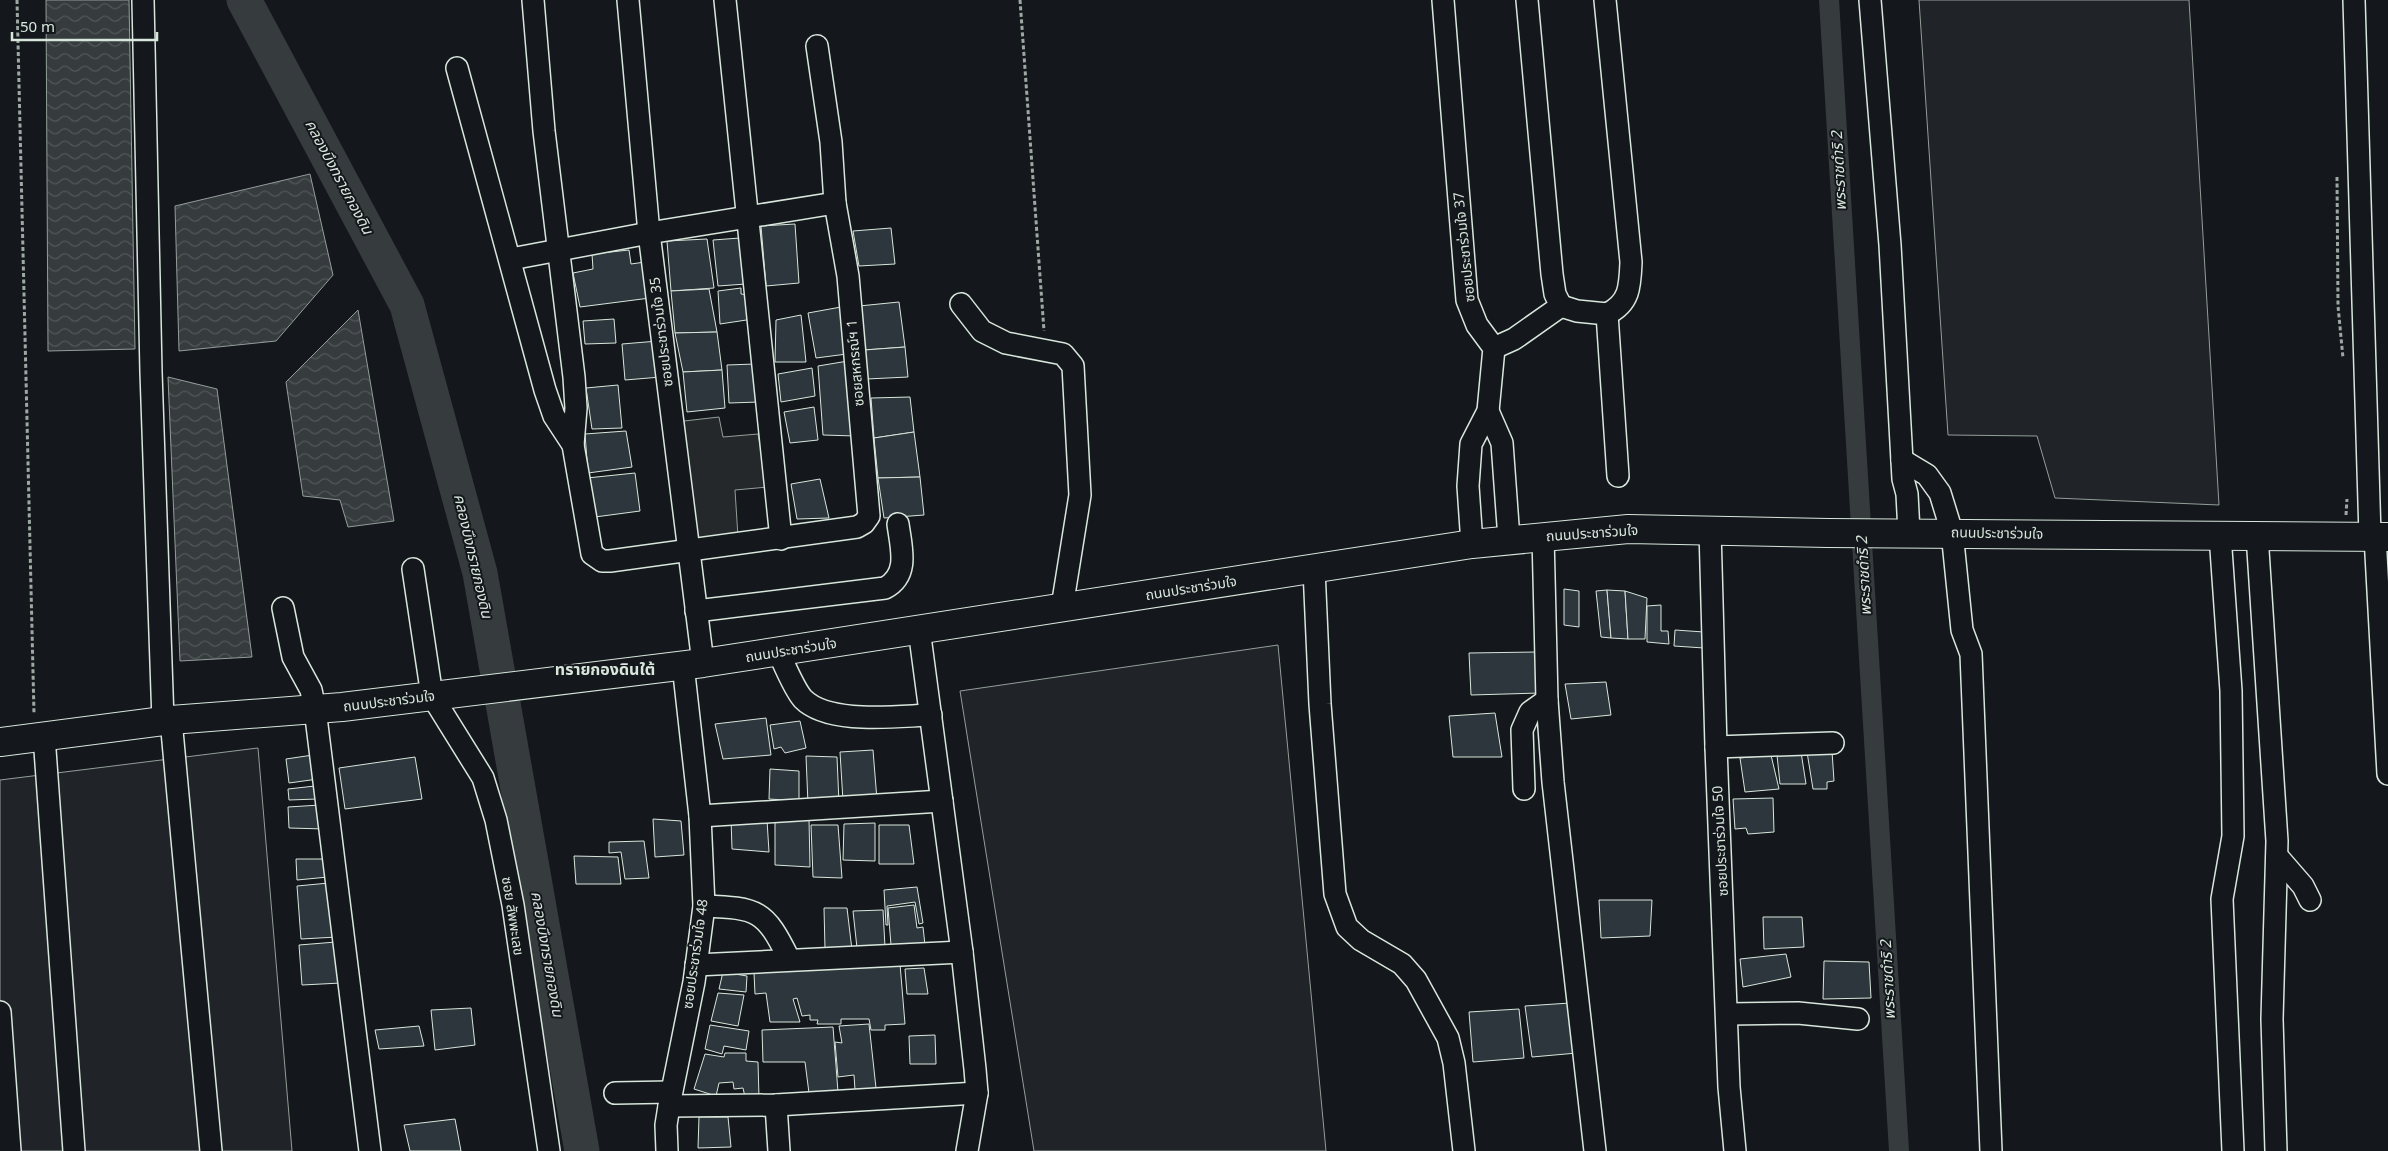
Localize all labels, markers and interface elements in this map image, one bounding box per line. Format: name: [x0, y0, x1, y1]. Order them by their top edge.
scale bar: [12, 10, 158, 42]
text: 50 m: [20, 16, 55, 39]
water label: คลองบึงทรายกองดิน: [299, 116, 379, 239]
water label: พระราชดำริ 2: [1826, 129, 1853, 211]
street label: ซอยประชาร่วมใจ 37: [1448, 191, 1481, 303]
street label: ซอยประชาร่วมใจ 35: [644, 276, 679, 388]
street label: ซอยสหกรณ์ฯ 1: [841, 319, 870, 407]
water label: คลองบึงทรายกองดิน: [447, 492, 498, 621]
street label: ถนนประชาร่วมใจ: [1545, 520, 1639, 547]
street label: ถนนประชาร่วมใจ: [1951, 522, 2043, 545]
water label: พระราชดำริ 2: [1851, 534, 1878, 616]
street label: ถนนประชาร่วมใจ: [1144, 571, 1238, 606]
street label: ถนนประชาร่วมใจ: [744, 633, 838, 668]
district label: ทรายกองดินใต้: [555, 658, 655, 682]
street label: ถนนประชาร่วมใจ: [342, 685, 436, 718]
street label: ซอยประชาร่วมใจ 50: [1707, 785, 1734, 897]
street label: ซอย สัพพะเลข: [496, 875, 529, 957]
water label: คลองบึงทรายกองดิน: [524, 889, 569, 1019]
street label: ซอยประชาร่วมใจ 48: [677, 898, 714, 1010]
water label: พระราชดำริ 2: [1875, 938, 1902, 1020]

